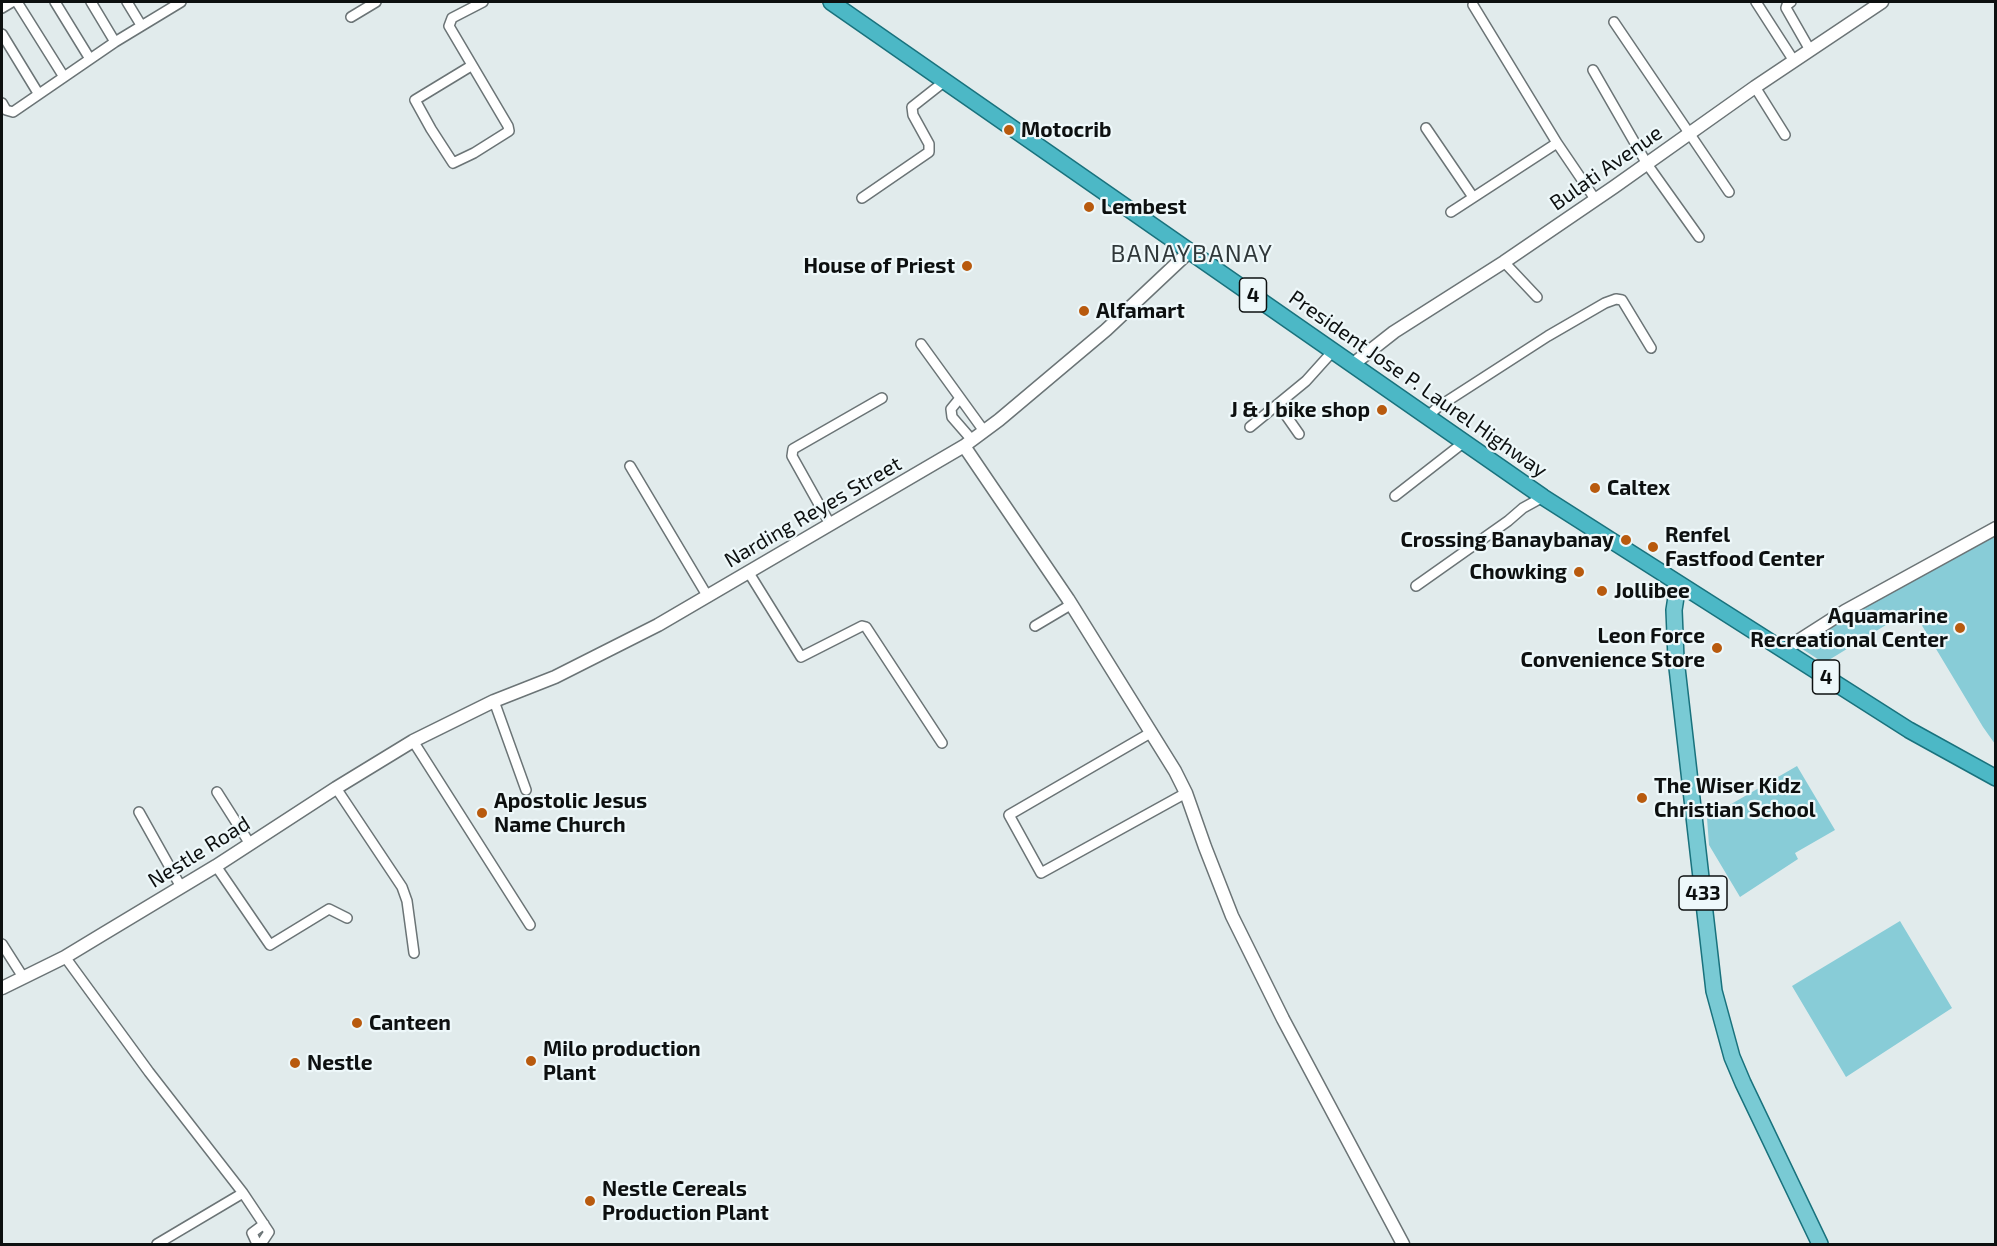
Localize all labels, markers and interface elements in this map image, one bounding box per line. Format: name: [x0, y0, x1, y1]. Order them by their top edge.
place label: Motocrib: [1021, 117, 1111, 143]
street label: Bulati Avenue: [1545, 120, 1667, 216]
marker: Motocrib: [1002, 123, 1016, 137]
place label: Lembest: [1101, 194, 1187, 220]
marker: Lembest: [1082, 200, 1096, 214]
district label: BANAYBANAY: [1110, 240, 1274, 268]
place label: House of Priest: [803, 253, 955, 279]
marker: House of Priest: [960, 259, 974, 273]
road number: 4: [1240, 278, 1266, 312]
street label: President Jose P. Laurel Highway: [1284, 285, 1552, 483]
place label: Alfamart: [1096, 298, 1185, 324]
marker: Alfamart: [1077, 304, 1091, 318]
place label: J & J bike shop: [1230, 397, 1370, 423]
marker: J & J bike shop: [1375, 403, 1389, 417]
street label: Narding Reyes Street: [720, 451, 906, 573]
place label: Caltex: [1607, 475, 1670, 501]
marker: Caltex: [1588, 481, 1602, 495]
place label: Renfel Fastfood Center: [1665, 522, 1824, 572]
place label: Crossing Banaybanay: [1400, 527, 1614, 553]
marker: Crossing Banaybanay: [1619, 533, 1633, 547]
marker: Renfel Fastfood Center: [1646, 540, 1660, 554]
place label: Chowking: [1470, 559, 1567, 585]
marker: Chowking: [1572, 565, 1586, 579]
place label: Jollibee: [1614, 578, 1690, 604]
marker: Jollibee: [1595, 584, 1609, 598]
place label: Aquamarine Recreational Center: [1750, 603, 1948, 653]
marker: Aquamarine Recreational Center: [1953, 621, 1967, 635]
place label: Leon Force Convenience Store: [1520, 623, 1705, 673]
marker: Leon Force Convenience Store: [1710, 641, 1724, 655]
road number: 4: [1812, 660, 1840, 694]
place label: The Wiser Kidz Christian School: [1654, 773, 1816, 823]
place label: Apostolic Jesus Name Church: [494, 788, 647, 838]
marker: The Wiser Kidz Christian School: [1635, 791, 1649, 805]
marker: Apostolic Jesus Name Church: [475, 806, 489, 820]
street label: Nestle Road: [143, 811, 255, 893]
road number: 433: [1679, 876, 1727, 910]
place label: Canteen: [369, 1010, 451, 1036]
marker: Canteen: [350, 1016, 364, 1030]
place label: Milo production Plant: [543, 1036, 701, 1086]
place label: Nestle: [307, 1050, 372, 1076]
marker: Milo production Plant: [524, 1054, 538, 1068]
marker: Nestle: [288, 1056, 302, 1070]
place label: Nestle Cereals Production Plant: [602, 1176, 769, 1226]
marker: Nestle Cereals Production Plant: [583, 1194, 597, 1208]

